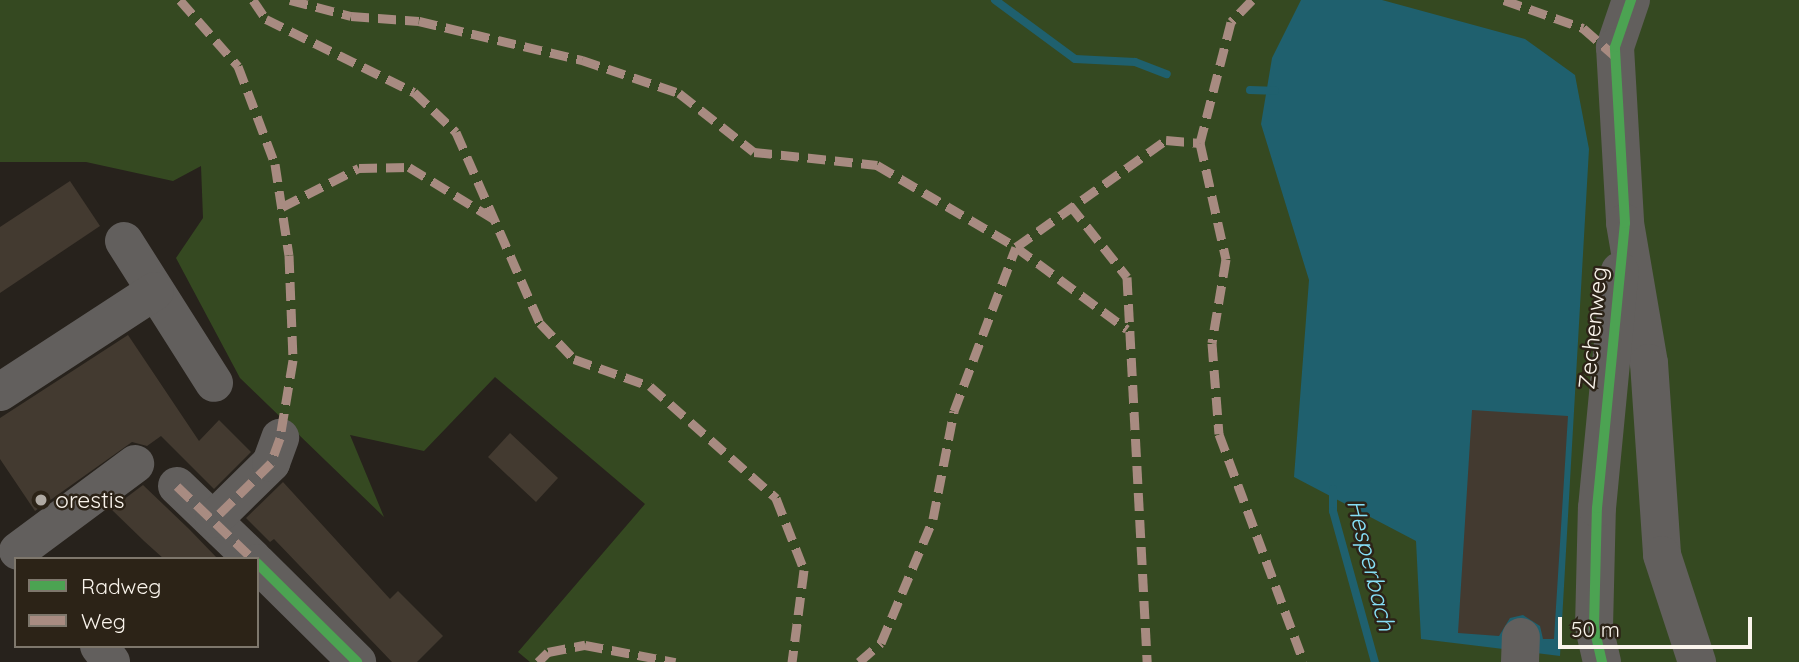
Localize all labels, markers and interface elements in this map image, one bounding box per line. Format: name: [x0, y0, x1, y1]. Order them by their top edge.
street label: Zechenweg: [1573, 265, 1613, 391]
place label: orestis: [55, 486, 125, 514]
marker: orestis: [33, 492, 49, 508]
water label: Hesperbach: [1341, 496, 1401, 634]
legend: [14, 557, 259, 648]
text: Radweg: [81, 573, 161, 599]
scale bar: [1561, 602, 1755, 646]
text: Weg: [81, 608, 126, 634]
text: 50 m: [1571, 616, 1620, 642]

